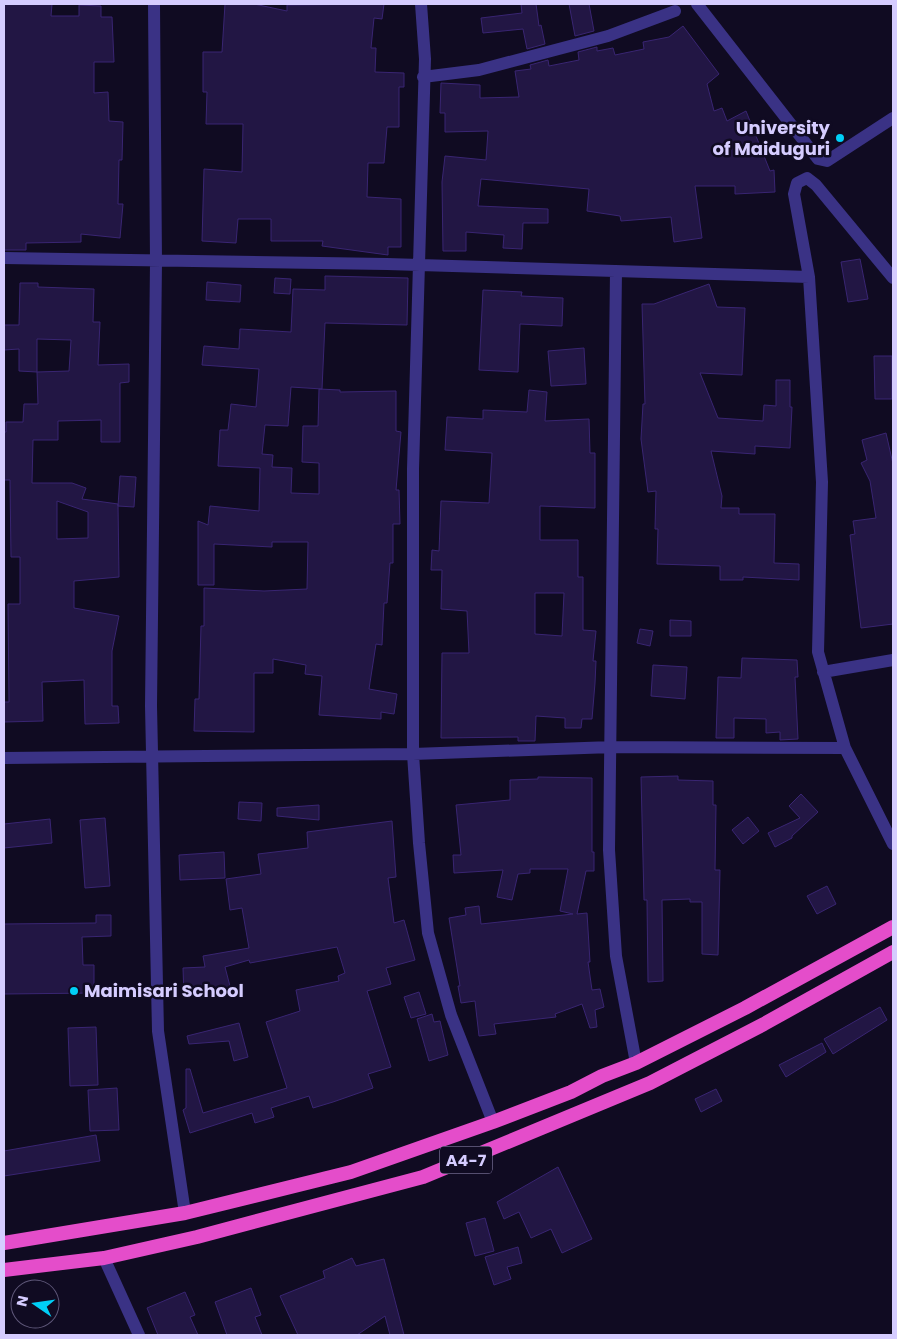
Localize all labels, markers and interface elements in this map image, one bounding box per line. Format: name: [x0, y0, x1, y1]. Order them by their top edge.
place label: University of Maiduguri: [712, 115, 831, 161]
marker: University of Maiduguri: [834, 132, 846, 144]
place label: Maimisari School: [84, 978, 244, 1003]
marker: Maimisari School: [68, 985, 80, 997]
road number: A4-7: [440, 1146, 492, 1174]
north arrow: [10, 1279, 60, 1329]
text: N: [11, 1294, 33, 1308]

